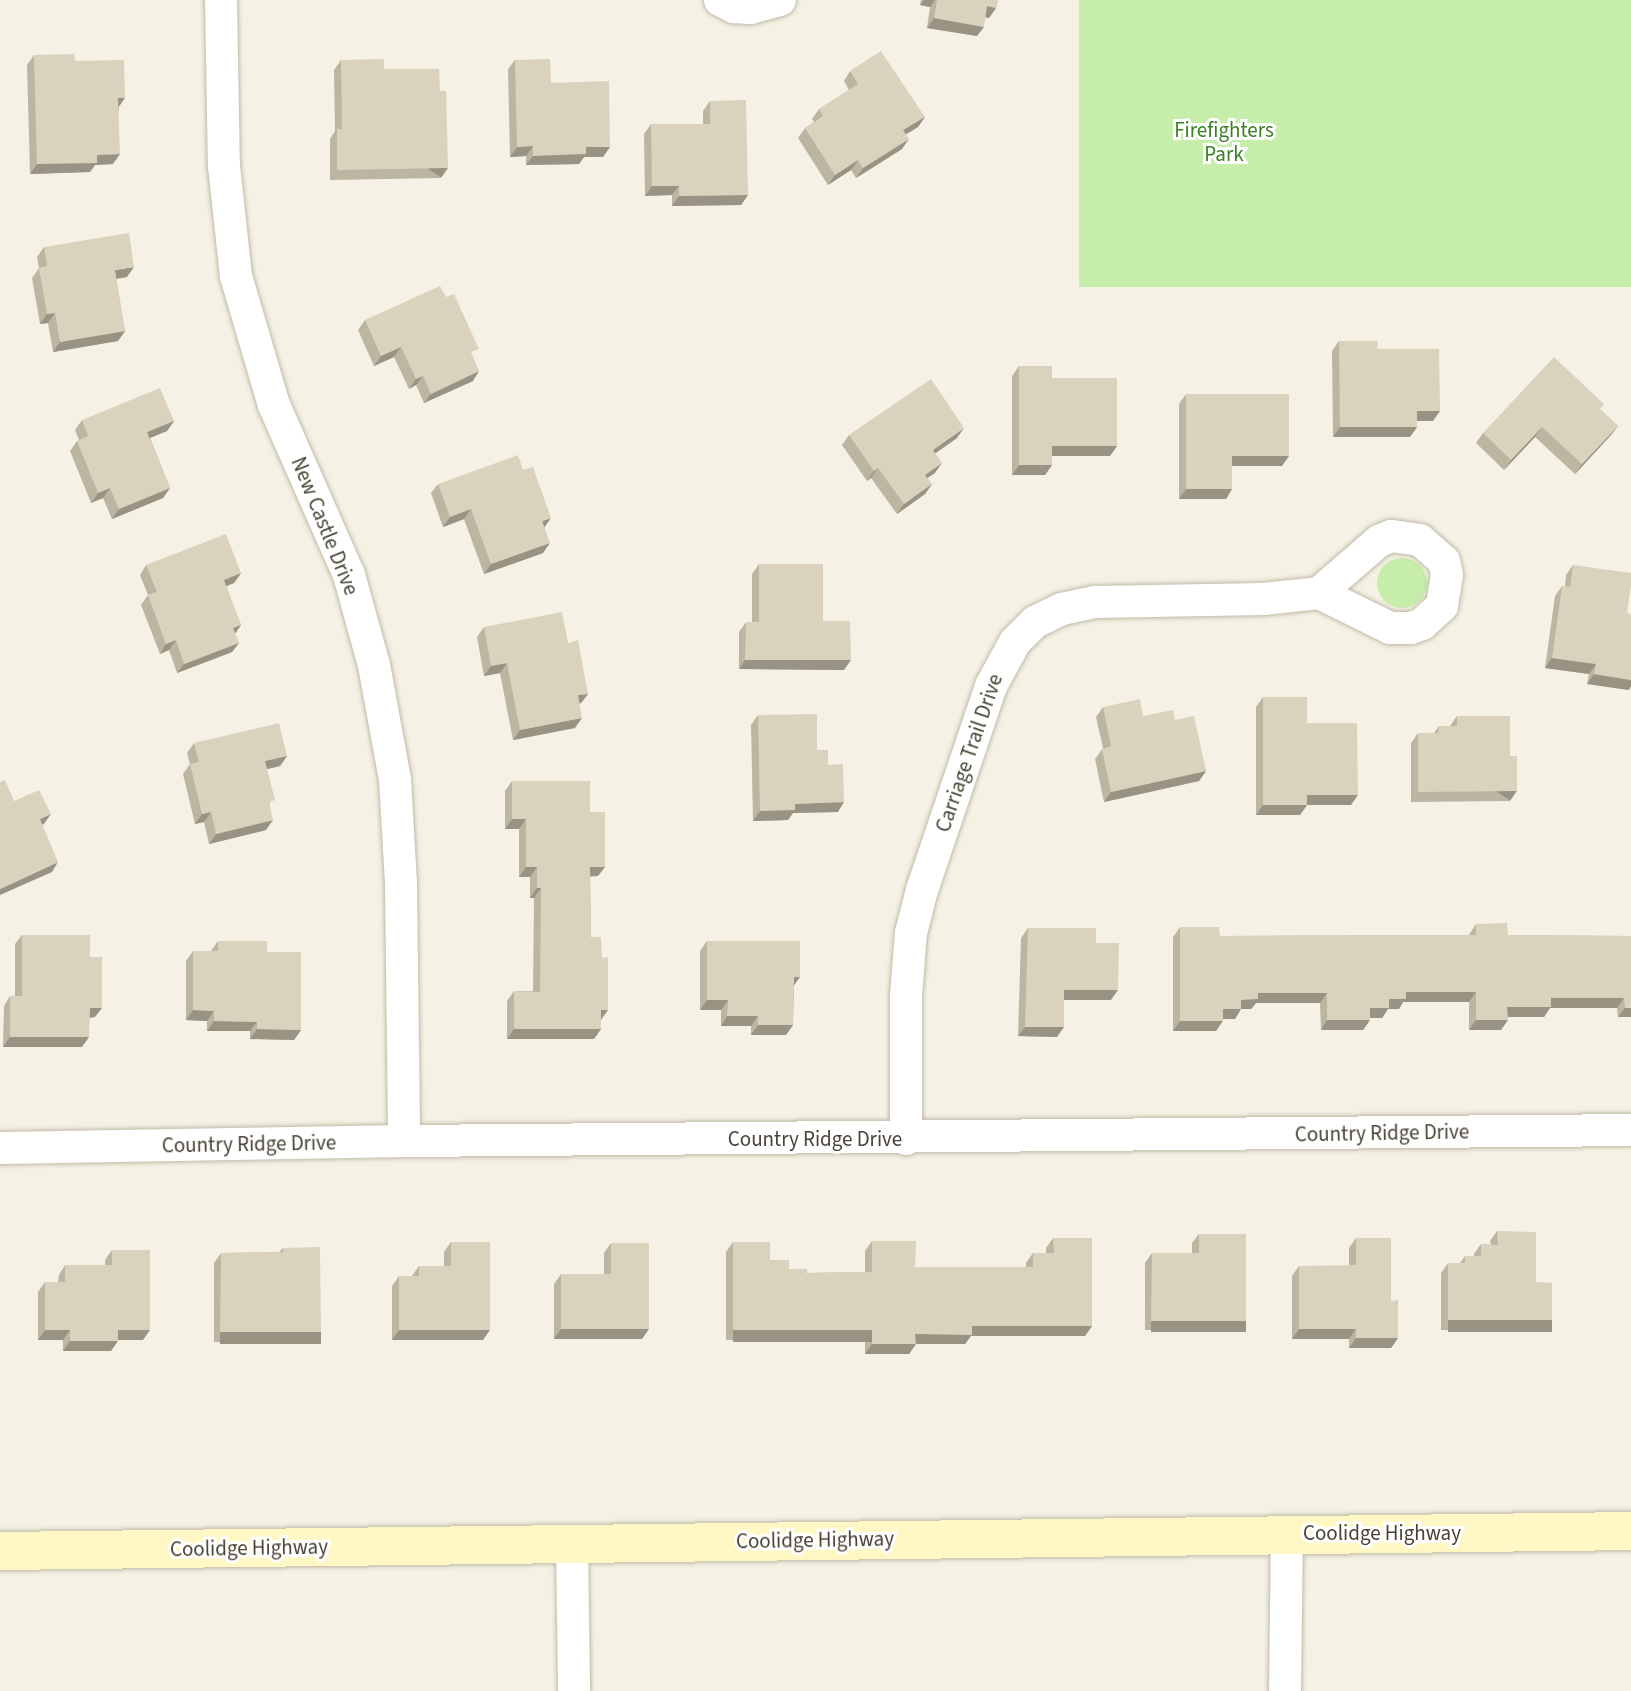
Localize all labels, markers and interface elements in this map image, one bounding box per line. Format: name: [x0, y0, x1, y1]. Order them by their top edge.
park label: Firefighters Park: [1174, 117, 1274, 167]
street label: New Castle Drive: [286, 453, 364, 599]
street label: Carriage Trail Drive: [930, 671, 1008, 835]
street label: Country Ridge Drive: [1295, 1119, 1469, 1147]
street label: Country Ridge Drive: [728, 1126, 902, 1152]
street label: Country Ridge Drive: [162, 1130, 336, 1158]
street label: Coolidge Highway: [1303, 1520, 1461, 1546]
street label: Coolidge Highway: [736, 1526, 894, 1554]
street label: Coolidge Highway: [170, 1534, 328, 1562]

